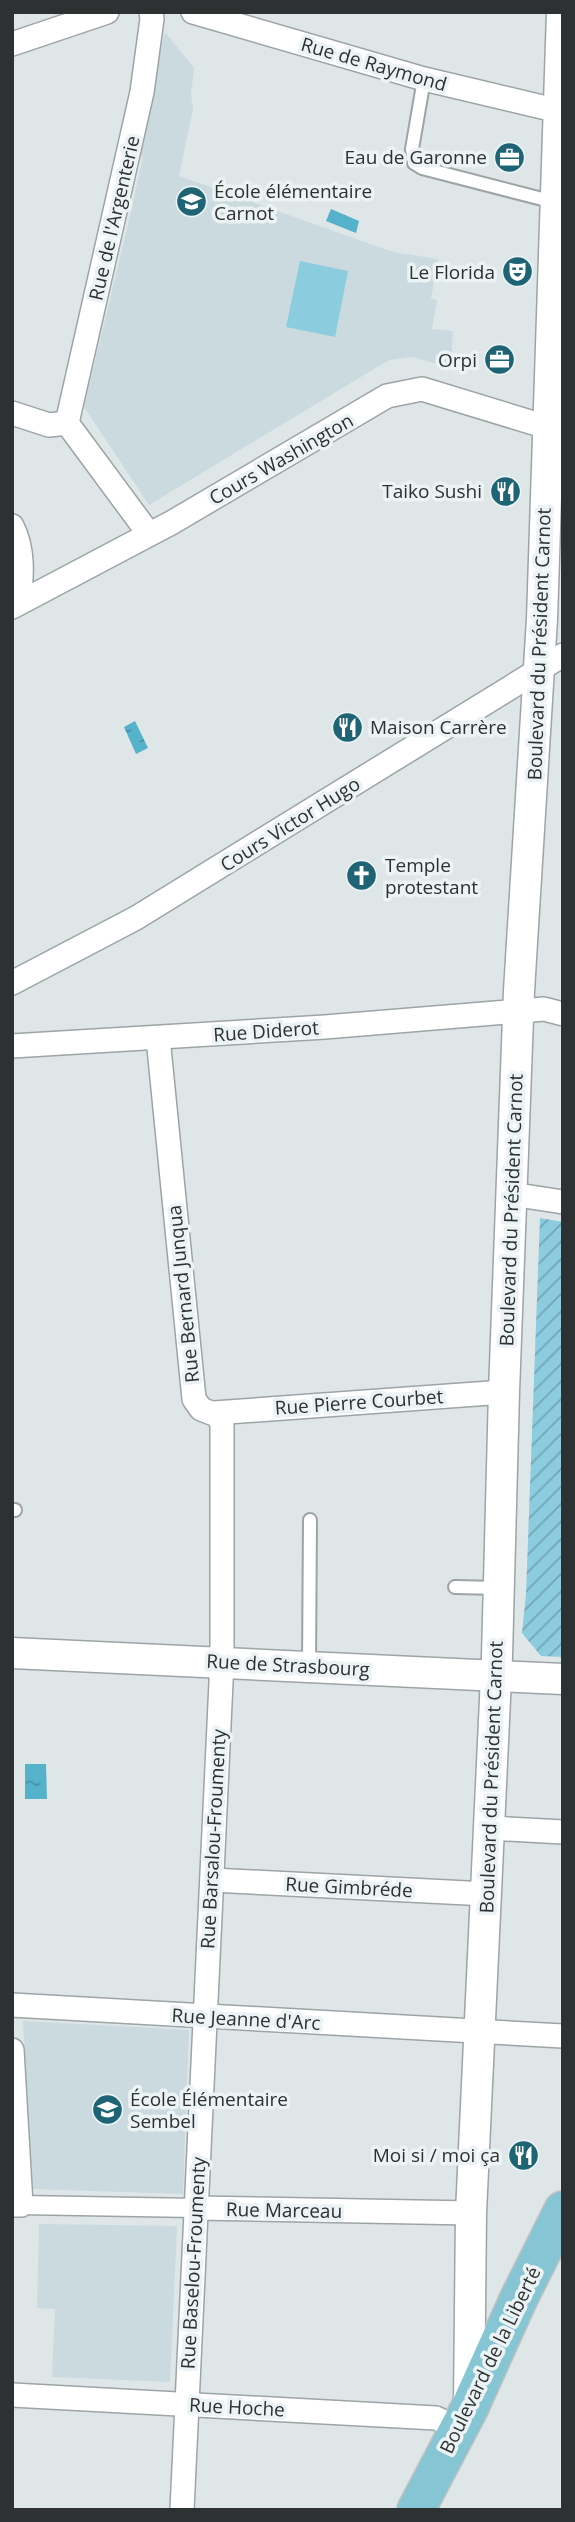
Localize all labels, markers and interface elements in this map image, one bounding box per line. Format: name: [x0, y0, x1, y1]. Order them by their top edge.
street label: Rue de Raymond: [298, 31, 450, 97]
street label: Rue de l'Argenterie: [82, 133, 146, 303]
office icon: Eau de Garonne: [493, 140, 527, 174]
place label: Eau de Garonne: [345, 144, 487, 170]
place label: École élémentaire Carnot: [214, 178, 372, 226]
school or university icon: École élémentaire Carnot: [174, 185, 208, 219]
theatre icon: Le Florida: [501, 255, 535, 289]
place label: Le Florida: [409, 259, 495, 285]
office icon: Orpi: [483, 343, 517, 377]
place label: Orpi: [438, 347, 477, 373]
street label: Cours Washington: [204, 407, 358, 511]
restaurant icon: Taiko Sushi: [488, 474, 522, 508]
place label: Taiko Sushi: [382, 478, 482, 504]
street label: Boulevard du Président Carnot: [521, 507, 557, 781]
restaurant icon: Maison Carrère: [330, 710, 364, 744]
place label: Maison Carrère: [370, 714, 507, 740]
street label: Cours Victor Hugo: [215, 770, 365, 878]
place label: Temple protestant: [385, 852, 478, 900]
church icon: Temple protestant: [345, 859, 379, 893]
street label: Rue Diderot: [212, 1014, 320, 1048]
street label: Boulevard du Président Carnot: [493, 1073, 529, 1347]
street label: Rue Bernard Junqua: [161, 1204, 205, 1384]
street label: Rue Pierre Courbet: [274, 1383, 444, 1421]
street label: Boulevard du Président Carnot: [473, 1640, 509, 1914]
street label: Rue de Strasbourg: [206, 1648, 370, 1682]
street label: Rue Barsalou-Froumenty: [194, 1728, 232, 1950]
street label: Rue Gimbréde: [285, 1871, 413, 1903]
street label: Rue Jeanne d'Arc: [171, 2002, 321, 2036]
place label: École Élémentaire Sembel: [130, 2086, 288, 2134]
school or university icon: École Élémentaire Sembel: [90, 2093, 124, 2127]
restaurant icon: Moi si / moi ça: [506, 2138, 540, 2172]
place label: Moi si / moi ça: [373, 2142, 500, 2168]
street label: Rue Baselou-Froumenty: [174, 2156, 212, 2370]
street label: Rue Marceau: [226, 2196, 342, 2224]
street label: Boulevard de la Liberté: [433, 2262, 547, 2458]
street label: Rue Hoche: [188, 2392, 286, 2422]

